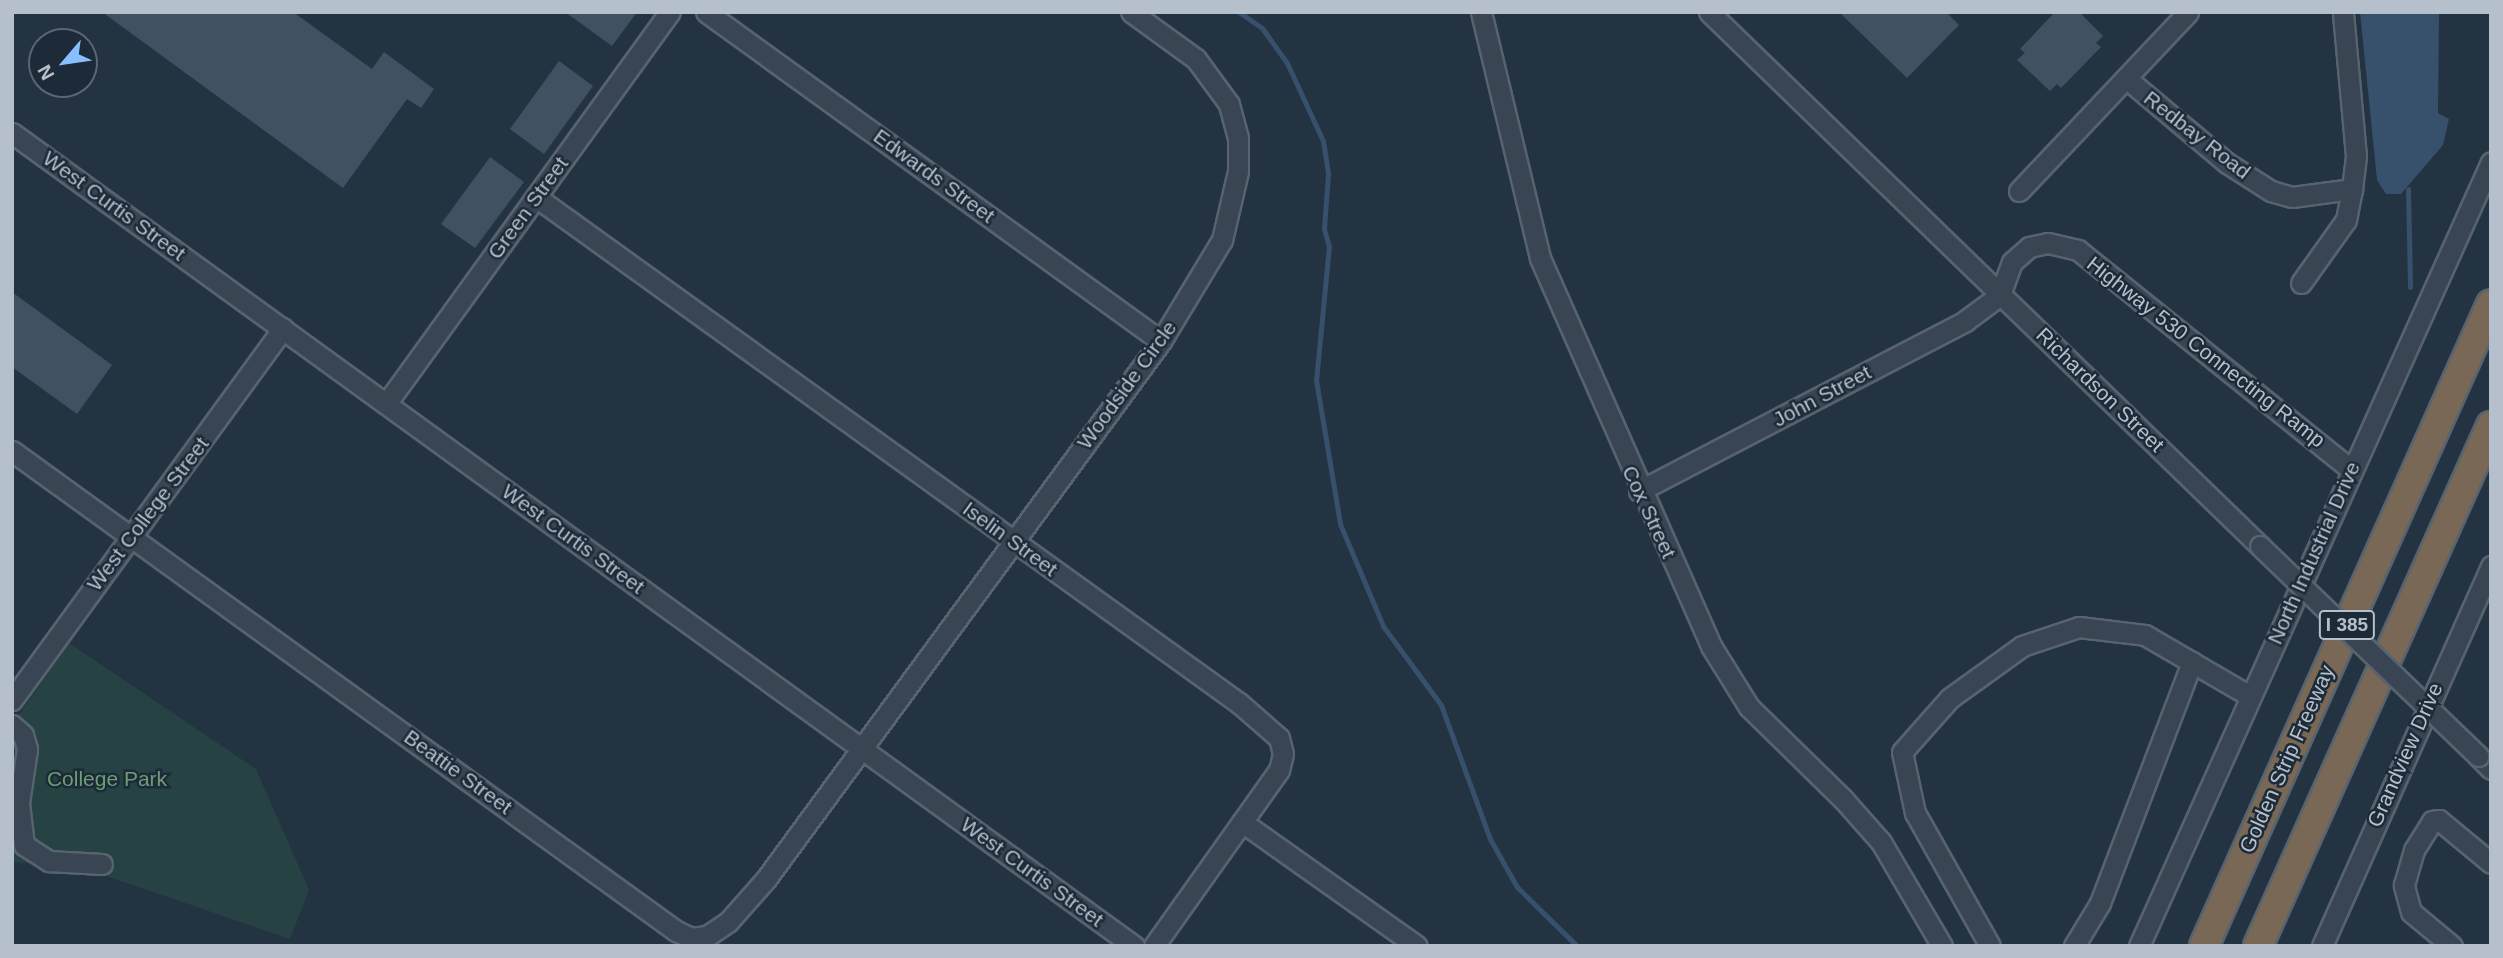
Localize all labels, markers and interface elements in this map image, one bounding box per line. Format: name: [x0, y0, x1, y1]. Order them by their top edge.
north arrow: [28, 28, 98, 98]
text: N: [33, 61, 58, 84]
street label: Redbay Road: [2139, 86, 2255, 184]
street label: Edwards Street: [869, 124, 999, 228]
street label: West Curtis Street: [38, 146, 190, 266]
street label: Green Street: [482, 152, 574, 264]
street label: Highway 530 Connecting Ramp: [2082, 251, 2330, 453]
street label: Woodside Circle: [1072, 316, 1182, 454]
street label: Richardson Street: [2031, 323, 2169, 457]
street label: John Street: [1769, 360, 1875, 432]
street label: West College Street: [82, 432, 214, 596]
street label: North Industrial Drive: [2262, 458, 2366, 648]
street label: Cox Street: [1617, 462, 1681, 562]
street label: West Curtis Street: [497, 479, 649, 599]
street label: Iselin Street: [958, 496, 1062, 582]
road number: I 385: [2317, 610, 2377, 640]
street label: Golden Strip Freeway: [2234, 661, 2340, 857]
street label: Grandview Drive: [2362, 679, 2448, 831]
street label: Beattie Street: [399, 724, 517, 820]
park label: College Park: [47, 766, 167, 792]
street label: West Curtis Street: [956, 812, 1108, 932]

